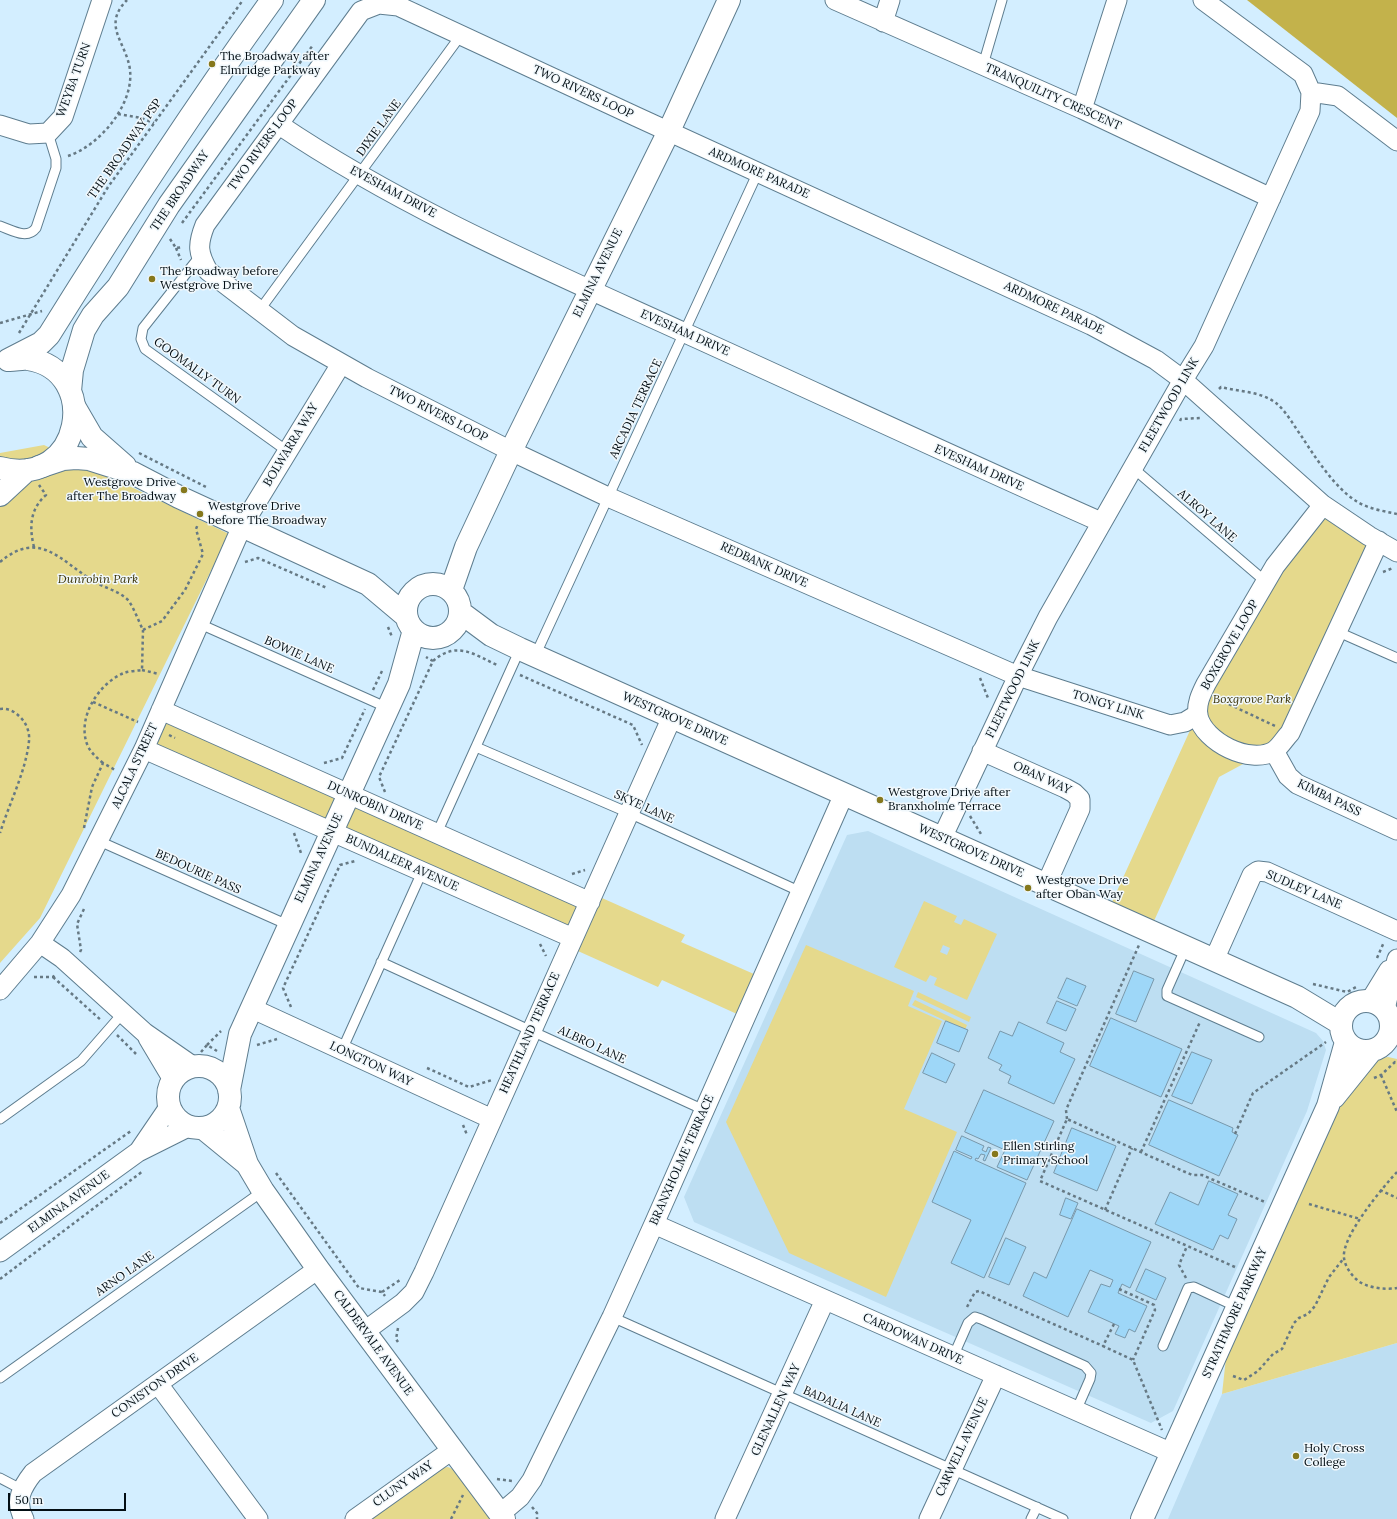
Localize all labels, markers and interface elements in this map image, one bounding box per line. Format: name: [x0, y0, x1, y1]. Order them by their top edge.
street label: WEYBA TURN: [54, 41, 94, 119]
place label: The Broadway after Elmridge Parkway: [220, 50, 329, 78]
marker: The Broadway after Elmridge Parkway: [207, 59, 217, 69]
street label: TRANQUILITY CRESCENT: [983, 60, 1123, 134]
street label: TWO RIVERS LOOP: [530, 62, 636, 122]
street label: THE BROADWAY PSP: [85, 96, 165, 202]
street label: TWO RIVERS LOOP: [225, 97, 301, 193]
street label: DIXIE LANE: [354, 97, 404, 159]
street label: ARDMORE PARADE: [706, 144, 812, 202]
street label: THE BROADWAY: [148, 148, 212, 234]
street label: EVESHAM DRIVE: [347, 163, 439, 221]
street label: ELMINA AVENUE: [570, 226, 626, 320]
place label: The Broadway before Westgrove Drive: [160, 265, 279, 293]
marker: The Broadway before Westgrove Drive: [147, 274, 157, 284]
street label: ARDMORE PARADE: [1002, 279, 1106, 337]
street label: EVESHAM DRIVE: [638, 307, 732, 359]
street label: GOOMALLY TURN: [151, 335, 243, 407]
street label: FLEETWOOD LINK: [1136, 355, 1202, 455]
street label: ARCADIA TERRACE: [607, 357, 665, 461]
street label: TWO RIVERS LOOP: [386, 383, 490, 445]
street label: BOLWARRA WAY: [260, 401, 322, 489]
street label: EVESHAM DRIVE: [932, 442, 1026, 494]
place label: Westgrove Drive after The Broadway: [67, 476, 176, 504]
marker: Westgrove Drive after The Broadway: [179, 485, 189, 495]
street label: ALROY LANE: [1175, 487, 1239, 545]
place label: Westgrove Drive before The Broadway: [208, 500, 327, 528]
marker: Westgrove Drive before The Broadway: [195, 509, 205, 519]
street label: REDBANK DRIVE: [718, 539, 810, 591]
park label: Dunrobin Park: [58, 573, 138, 587]
street label: BOXGROVE LOOP: [1198, 597, 1262, 693]
street label: BOWIE LANE: [262, 633, 336, 677]
street label: FLEETWOOD LINK: [983, 638, 1043, 740]
street label: TONGY LINK: [1070, 687, 1146, 723]
street label: WESTGROVE DRIVE: [620, 689, 730, 749]
park label: Boxgrove Park: [1213, 693, 1291, 707]
street label: ALCALA STREET: [109, 721, 161, 811]
street label: OBAN WAY: [1011, 758, 1073, 798]
street label: KIMBA PASS: [1295, 776, 1363, 820]
street label: DUNROBIN DRIVE: [325, 778, 425, 834]
place label: Westgrove Drive after Branxholme Terrace: [888, 786, 1010, 814]
street label: SKYE LANE: [612, 787, 676, 827]
marker: Westgrove Drive after Branxholme Terrace: [875, 795, 885, 805]
street label: ELMINA AVENUE: [292, 811, 346, 905]
street label: WESTGROVE DRIVE: [916, 821, 1026, 881]
street label: BUNDALEER AVENUE: [343, 832, 461, 894]
street label: BEDOURIE PASS: [153, 847, 243, 897]
street label: SUDLEY LANE: [1264, 868, 1344, 912]
place label: Westgrove Drive after Oban Way: [1036, 874, 1129, 902]
marker: Westgrove Drive after Oban Way: [1023, 883, 1033, 893]
street label: HEATHLAND TERRACE: [497, 970, 563, 1096]
street label: ALBRO LANE: [556, 1023, 628, 1067]
street label: LONGTON WAY: [327, 1038, 415, 1090]
street label: BRANXHOLME TERRACE: [647, 1093, 717, 1227]
place label: Ellen Stirling Primary School: [1003, 1140, 1088, 1168]
marker: Ellen Stirling Primary School: [990, 1149, 1000, 1159]
street label: ELMINA AVENUE: [25, 1168, 113, 1236]
street label: STRATHMORE PARKWAY: [1200, 1245, 1270, 1381]
street label: ARNO LANE: [93, 1249, 157, 1299]
street label: CALDERVALE AVENUE: [330, 1287, 416, 1399]
street label: CARDOWAN DRIVE: [861, 1310, 965, 1368]
street label: CONISTON DRIVE: [109, 1351, 201, 1421]
street label: GLENALLEN WAY: [748, 1362, 804, 1458]
street label: BADALIA LANE: [801, 1383, 883, 1431]
street label: CARWELL AVENUE: [933, 1395, 991, 1499]
place label: Holy Cross College: [1304, 1442, 1364, 1470]
marker: Holy Cross College: [1291, 1451, 1301, 1461]
street label: CLUNY WAY: [370, 1458, 436, 1510]
scale bar: [10, 1485, 128, 1511]
text: 50 m: [15, 1492, 43, 1507]

